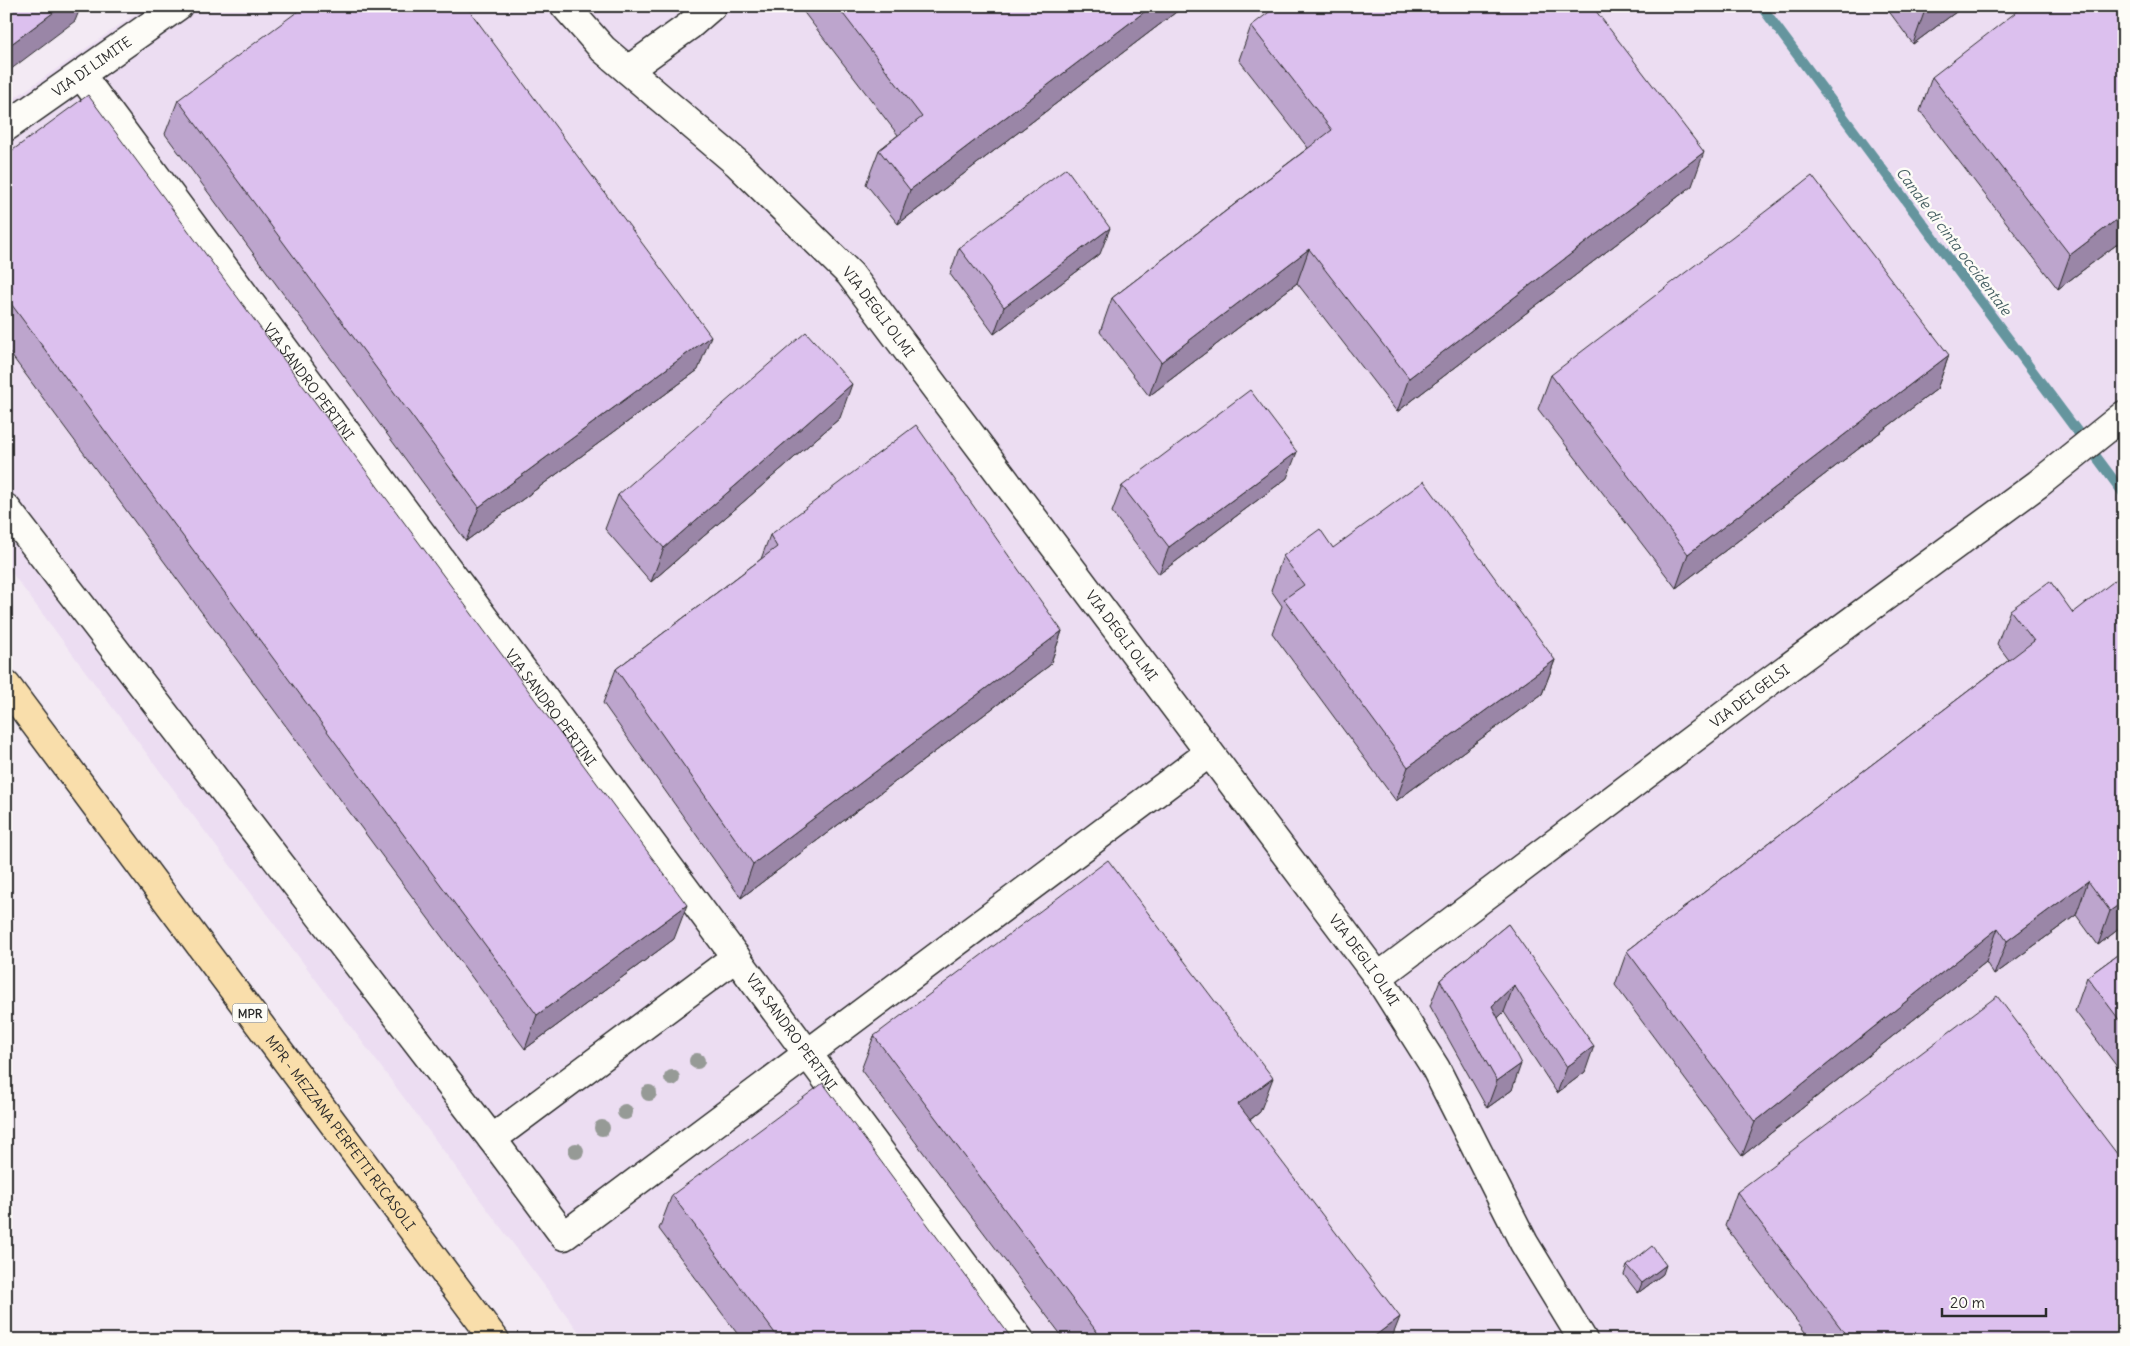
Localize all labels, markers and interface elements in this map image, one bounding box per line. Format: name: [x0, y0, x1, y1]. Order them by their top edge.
street label: VIA DI LIMITE: [49, 32, 135, 101]
water label: Canale di cinta occidentale: [1892, 163, 2016, 319]
street label: VIA DEGLI OLMI: [839, 263, 918, 361]
street label: VIA SANDRO PERTINI: [259, 320, 358, 444]
street label: VIA DEGLI OLMI: [1082, 587, 1161, 684]
street label: VIA SANDRO PERTINI: [501, 646, 600, 770]
street label: VIA DEI GELSI: [1707, 661, 1793, 732]
street label: VIA DEGLI OLMI: [1325, 911, 1403, 1009]
street label: VIA SANDRO PERTINI: [742, 970, 841, 1094]
road number: MPR: [232, 1004, 268, 1022]
street label: MPR - MEZZANA PERFETTI RICASOLI: [262, 1032, 419, 1234]
scale bar: [1942, 1286, 2046, 1318]
text: 20 m: [1950, 1293, 1985, 1312]

